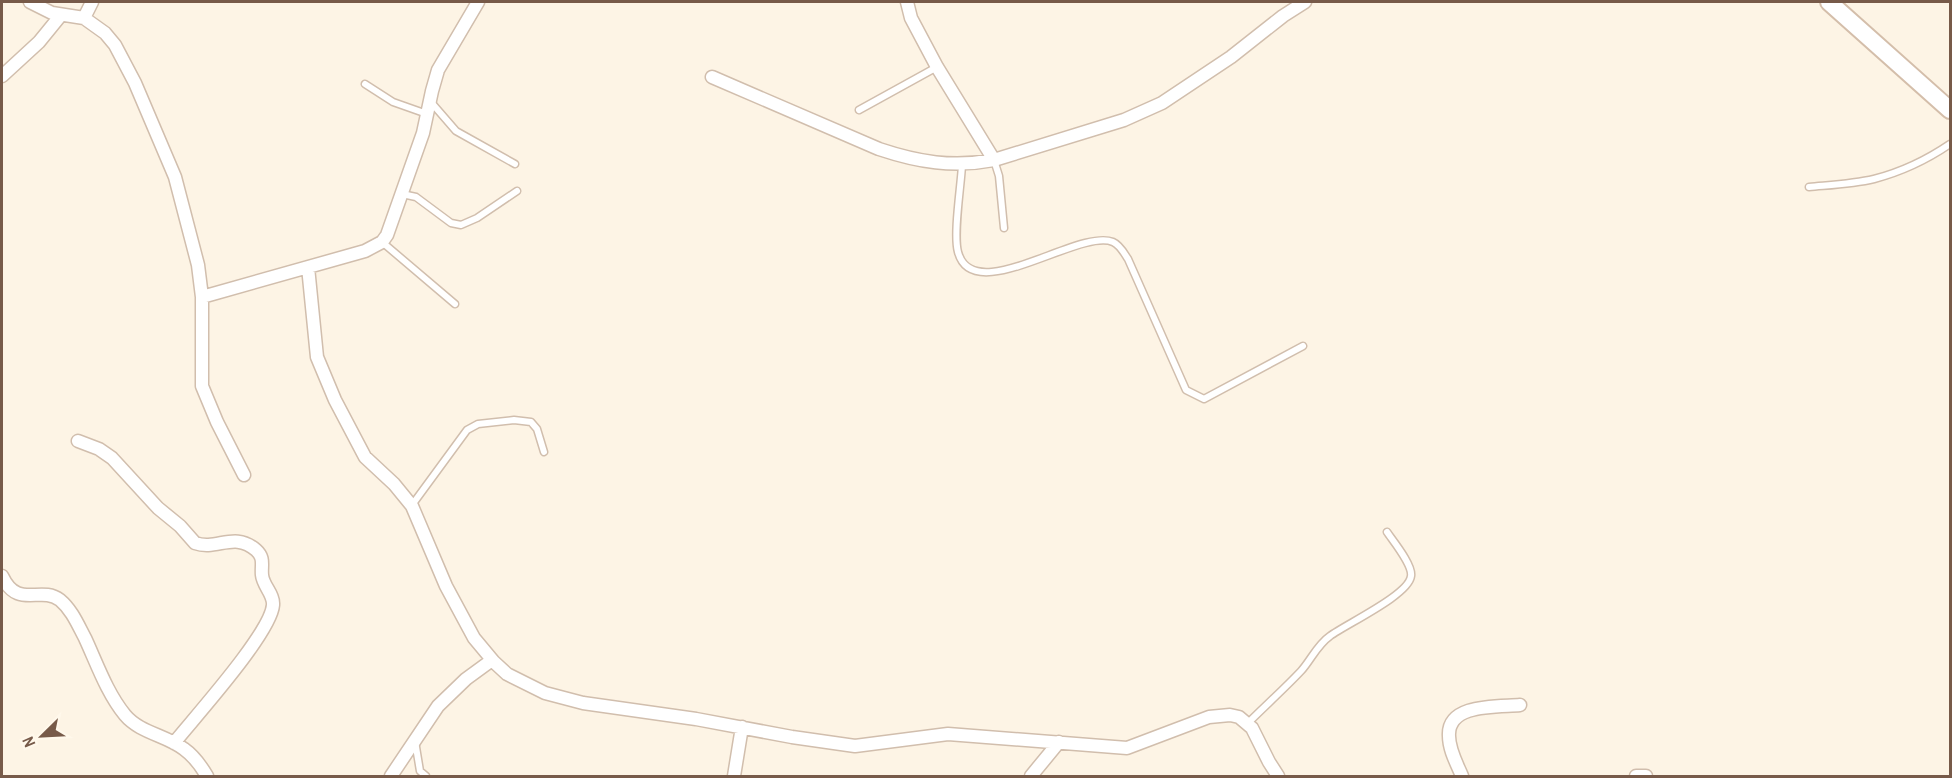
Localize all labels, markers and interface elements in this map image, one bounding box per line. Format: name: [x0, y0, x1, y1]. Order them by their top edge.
north arrow: [12, 706, 72, 766]
text: N: [16, 733, 40, 751]

